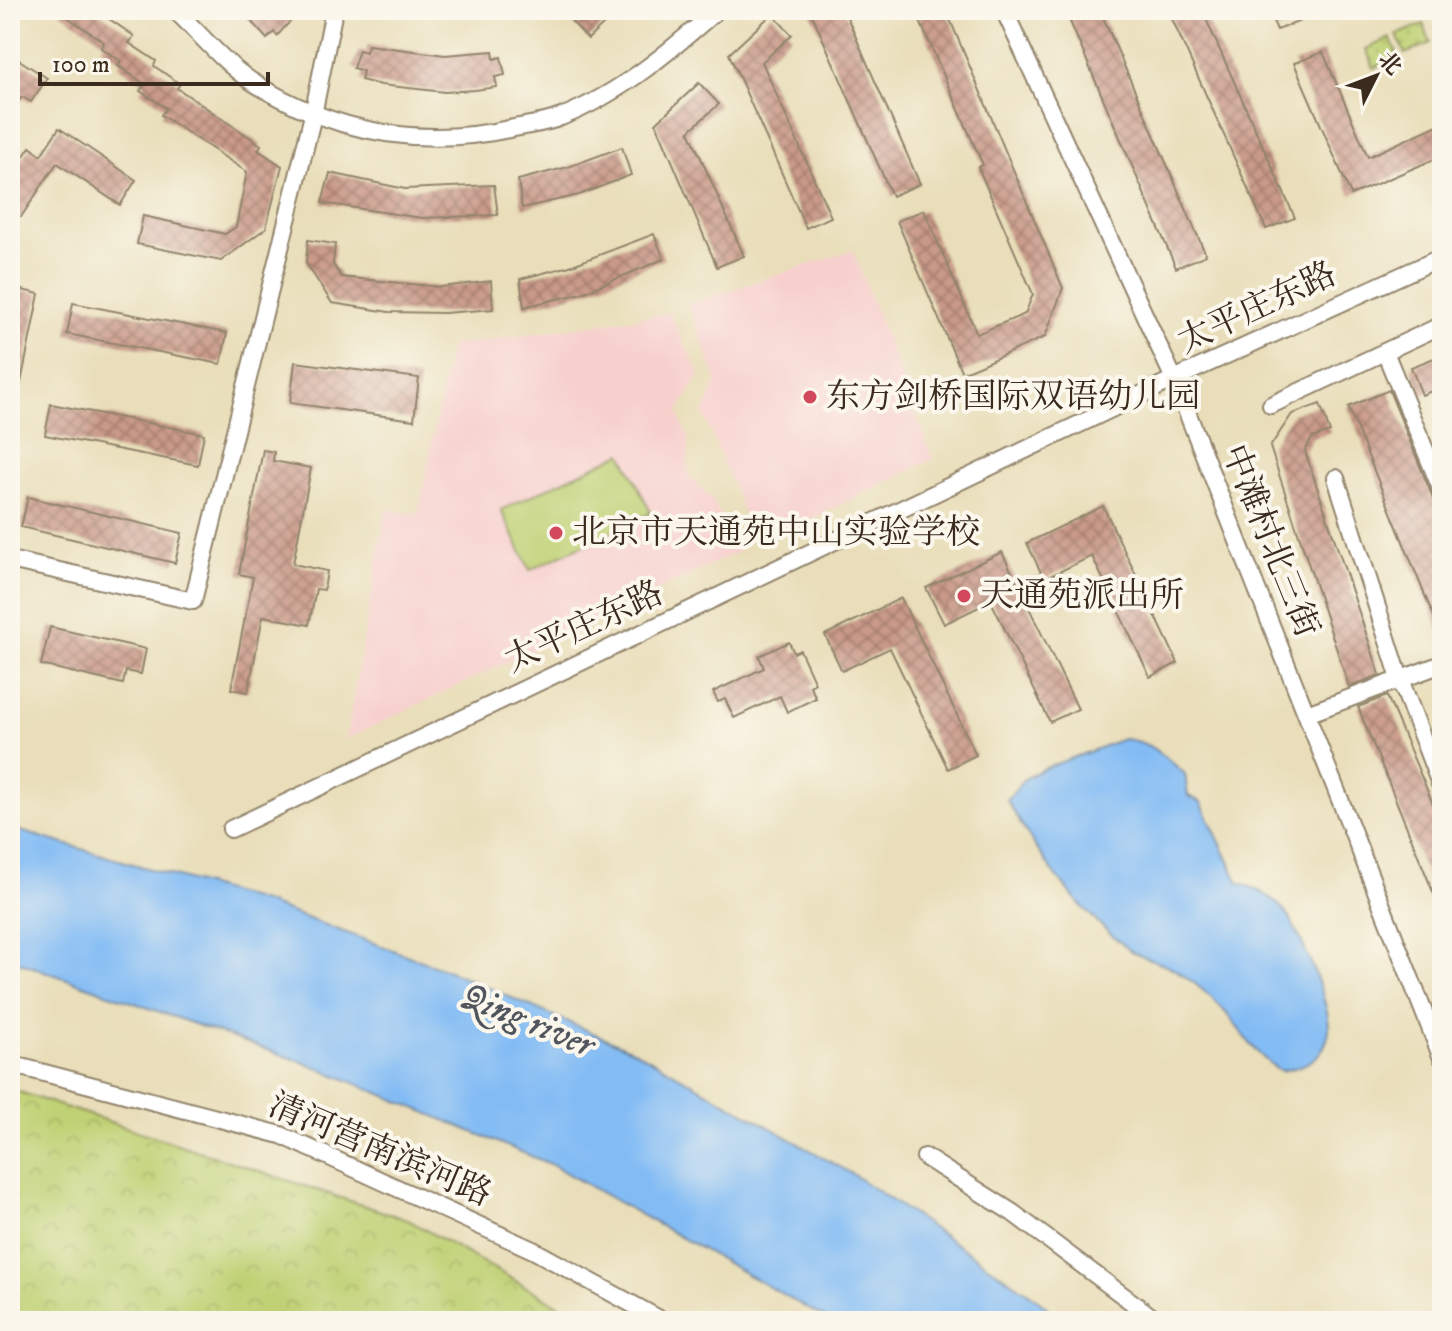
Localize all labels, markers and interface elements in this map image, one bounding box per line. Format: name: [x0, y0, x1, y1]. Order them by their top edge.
scale bar: [40, 36, 268, 86]
north arrow: [1336, 36, 1416, 116]
text: 北: [1372, 46, 1407, 81]
text: 100 m: [52, 50, 110, 80]
street label: 太平庄东路: [1171, 253, 1343, 363]
place label: 东方剑桥国际双语幼儿园: [826, 376, 1200, 418]
marker: 东方剑桥国际双语幼儿园: [801, 388, 819, 406]
street label: 中滩村北三街: [1212, 439, 1328, 643]
place label: 北京市天通苑中山实验学校: [572, 512, 980, 554]
marker: 北京市天通苑中山实验学校: [547, 524, 565, 542]
street label: 太平庄东路: [498, 572, 670, 682]
place label: 天通苑派出所: [980, 575, 1184, 617]
marker: 天通苑派出所: [955, 587, 973, 605]
water label: Qing river: [453, 974, 603, 1069]
street label: 清河营南滨河路: [262, 1084, 498, 1216]

